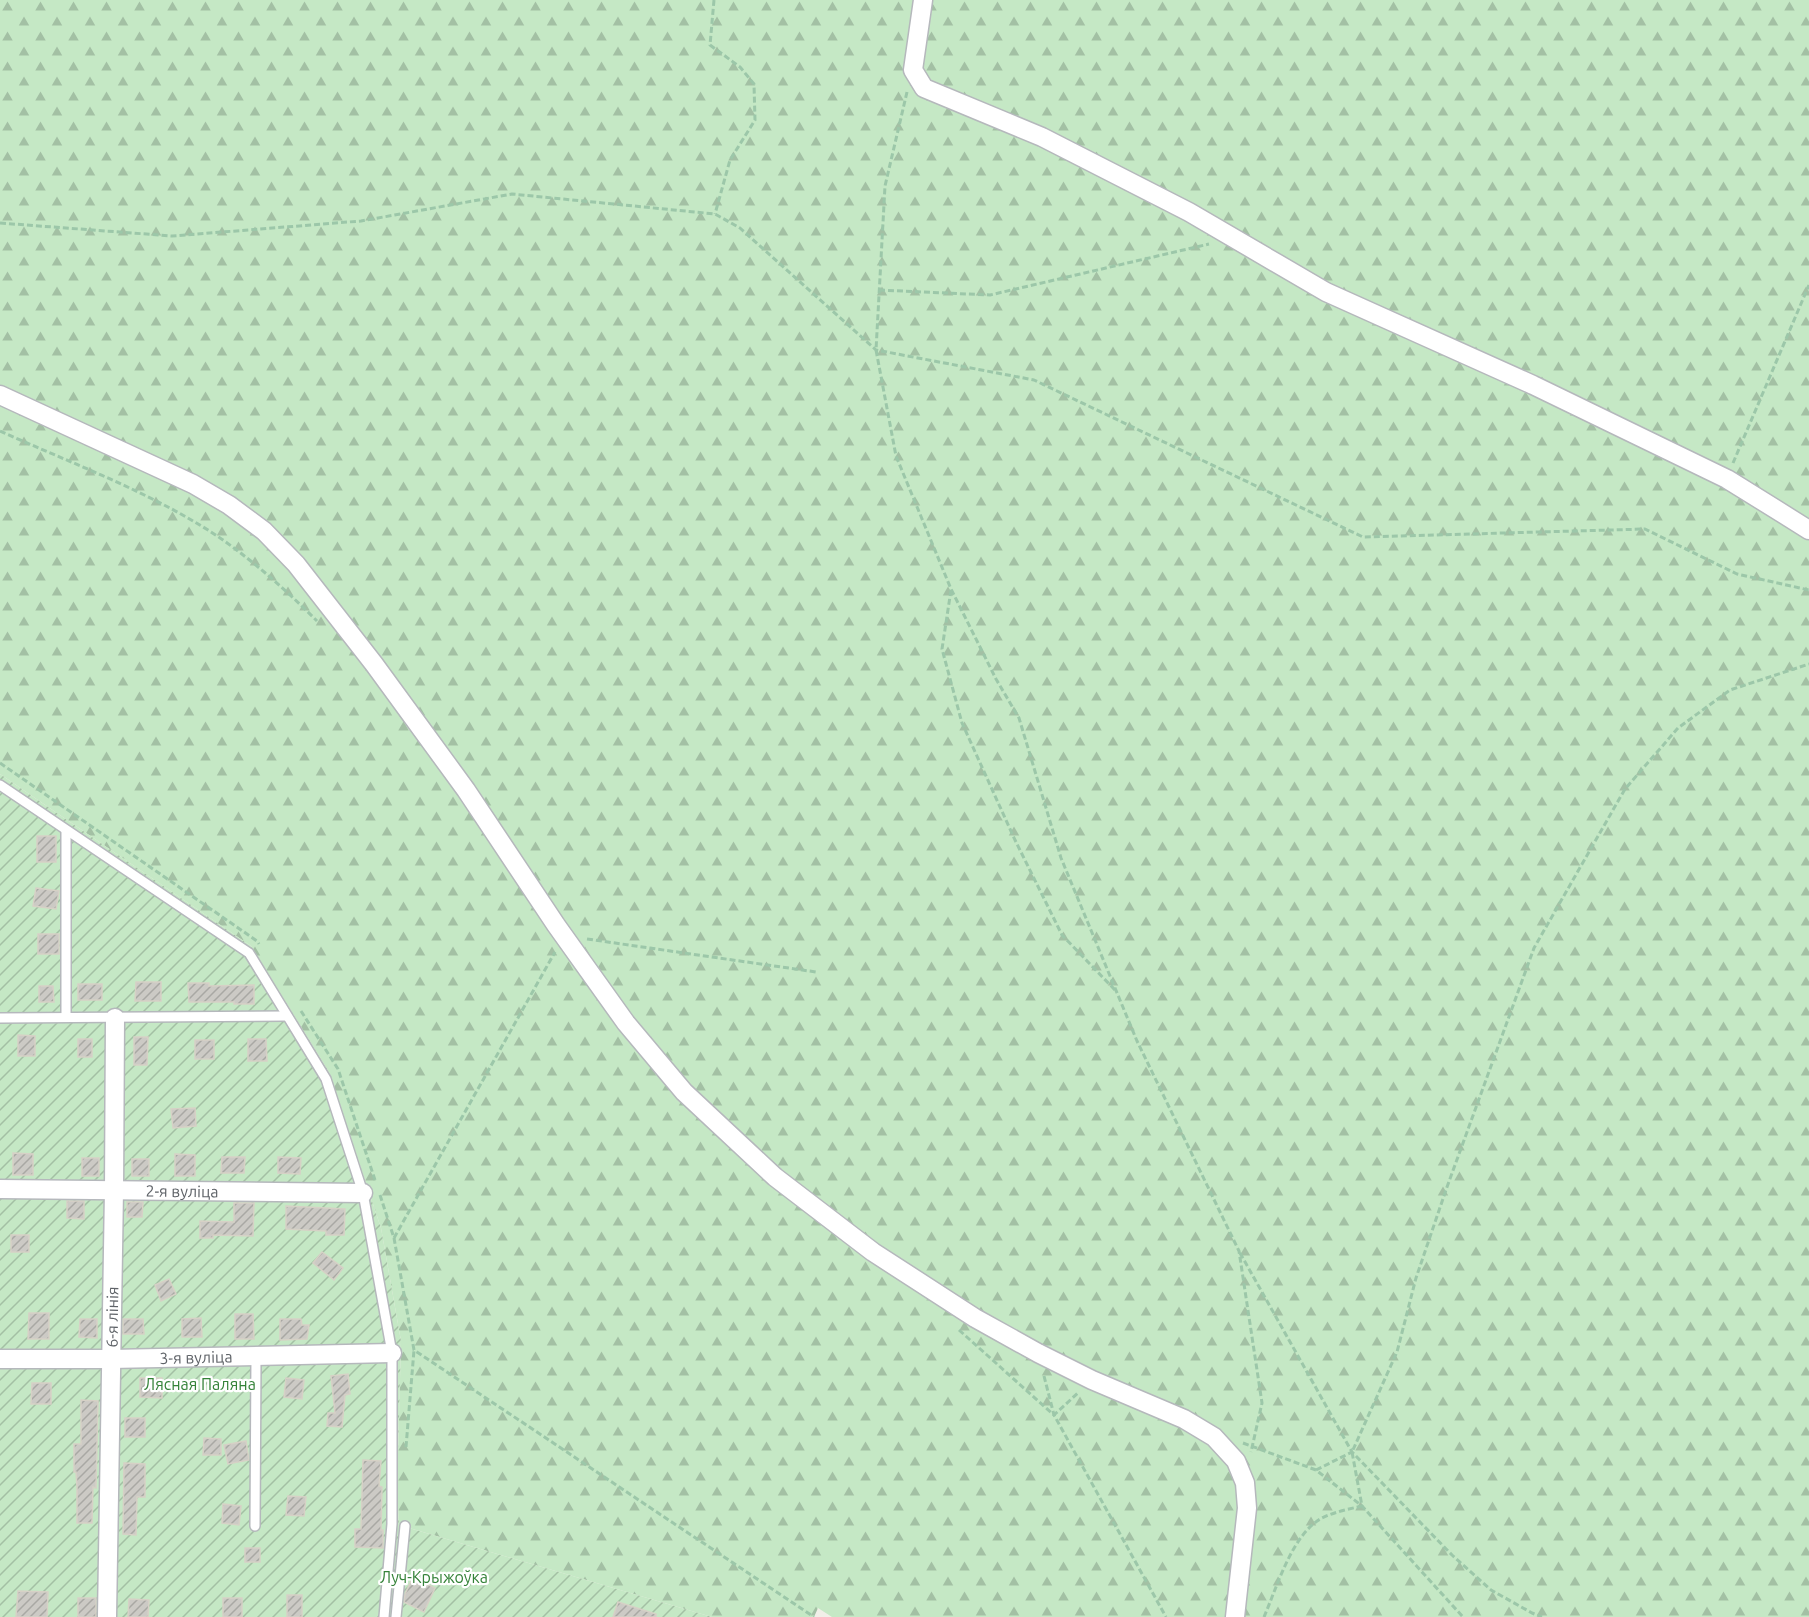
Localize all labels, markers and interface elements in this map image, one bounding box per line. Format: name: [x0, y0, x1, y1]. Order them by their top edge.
street label: 2-я вуліца: [145, 1182, 219, 1200]
street label: 6-я лінія: [102, 1286, 121, 1348]
street label: 3-я вуліца: [159, 1347, 233, 1367]
park label: Лясная Паляна: [144, 1375, 256, 1393]
park label: Луч-Крыжоўка: [380, 1568, 488, 1586]

